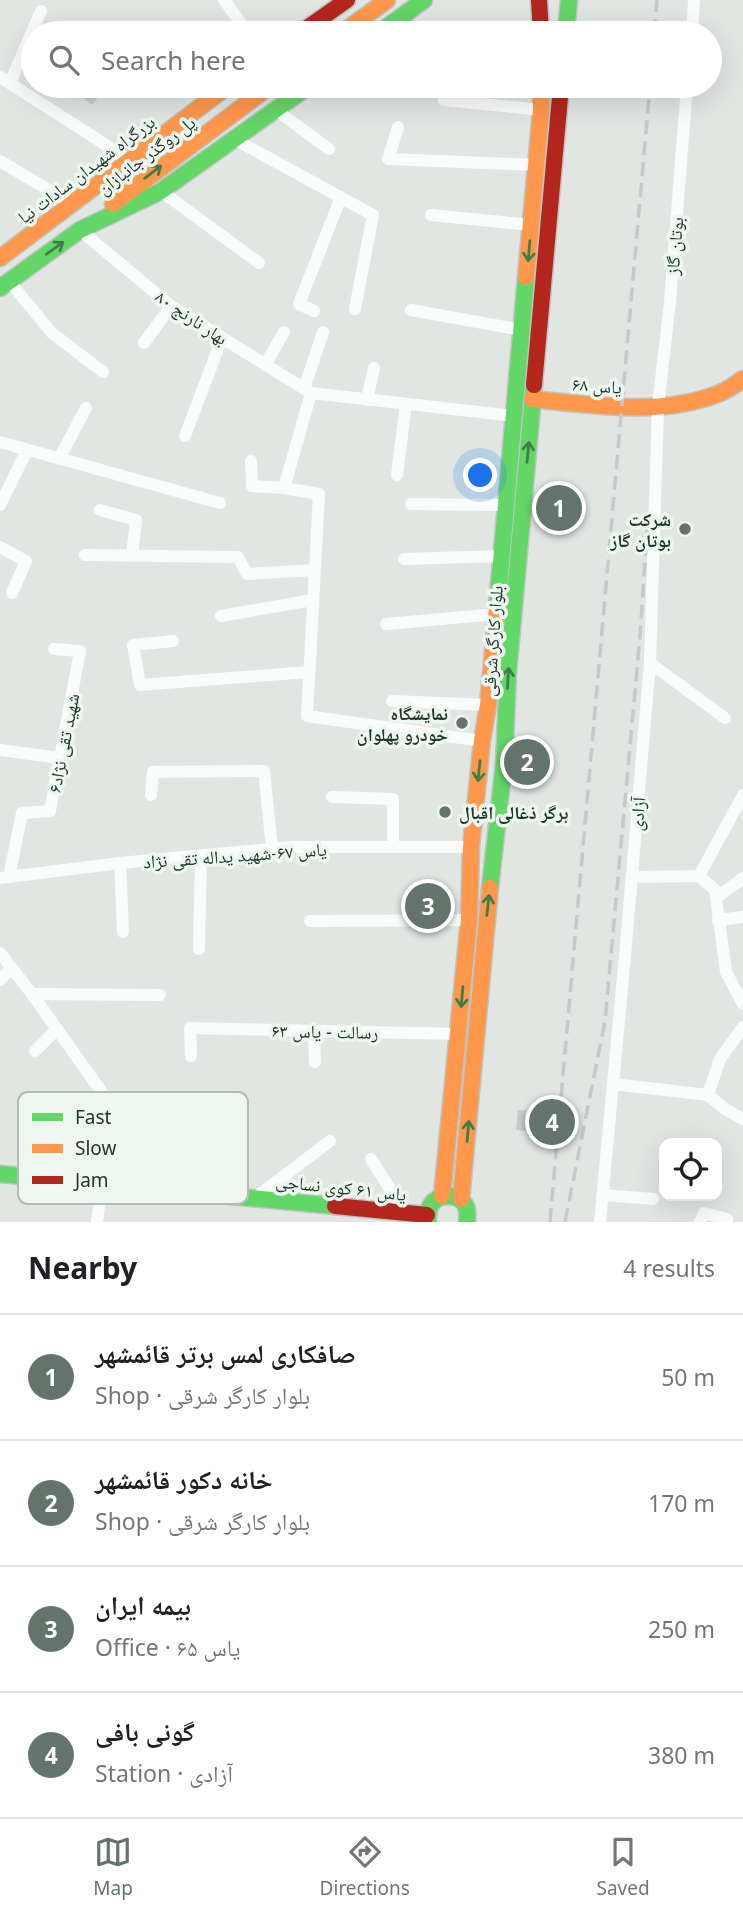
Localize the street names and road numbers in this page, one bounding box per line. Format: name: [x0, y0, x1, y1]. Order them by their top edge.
street label: بزرگراه شهیدان سادات نیا: [12, 109, 160, 229]
street label: پل روگذر جانبازان: [92, 110, 200, 200]
street label: بوتان گاز: [659, 216, 688, 277]
street label: بهار نارنج ۸۰: [151, 284, 233, 351]
street label: یاس ۶۸: [571, 371, 623, 399]
street label: بلوار کارگر شرقی: [476, 585, 508, 697]
street label: شهید تقی نژاد۶: [42, 691, 84, 795]
street label: آزادی: [624, 796, 650, 832]
street label: یاس ۶۷-شهید یداله تقی نژاد: [142, 837, 328, 873]
street label: رسالت - یاس ۶۳: [271, 1018, 379, 1044]
street label: یاس ۶۱ کوی نساجی: [274, 1168, 408, 1206]

